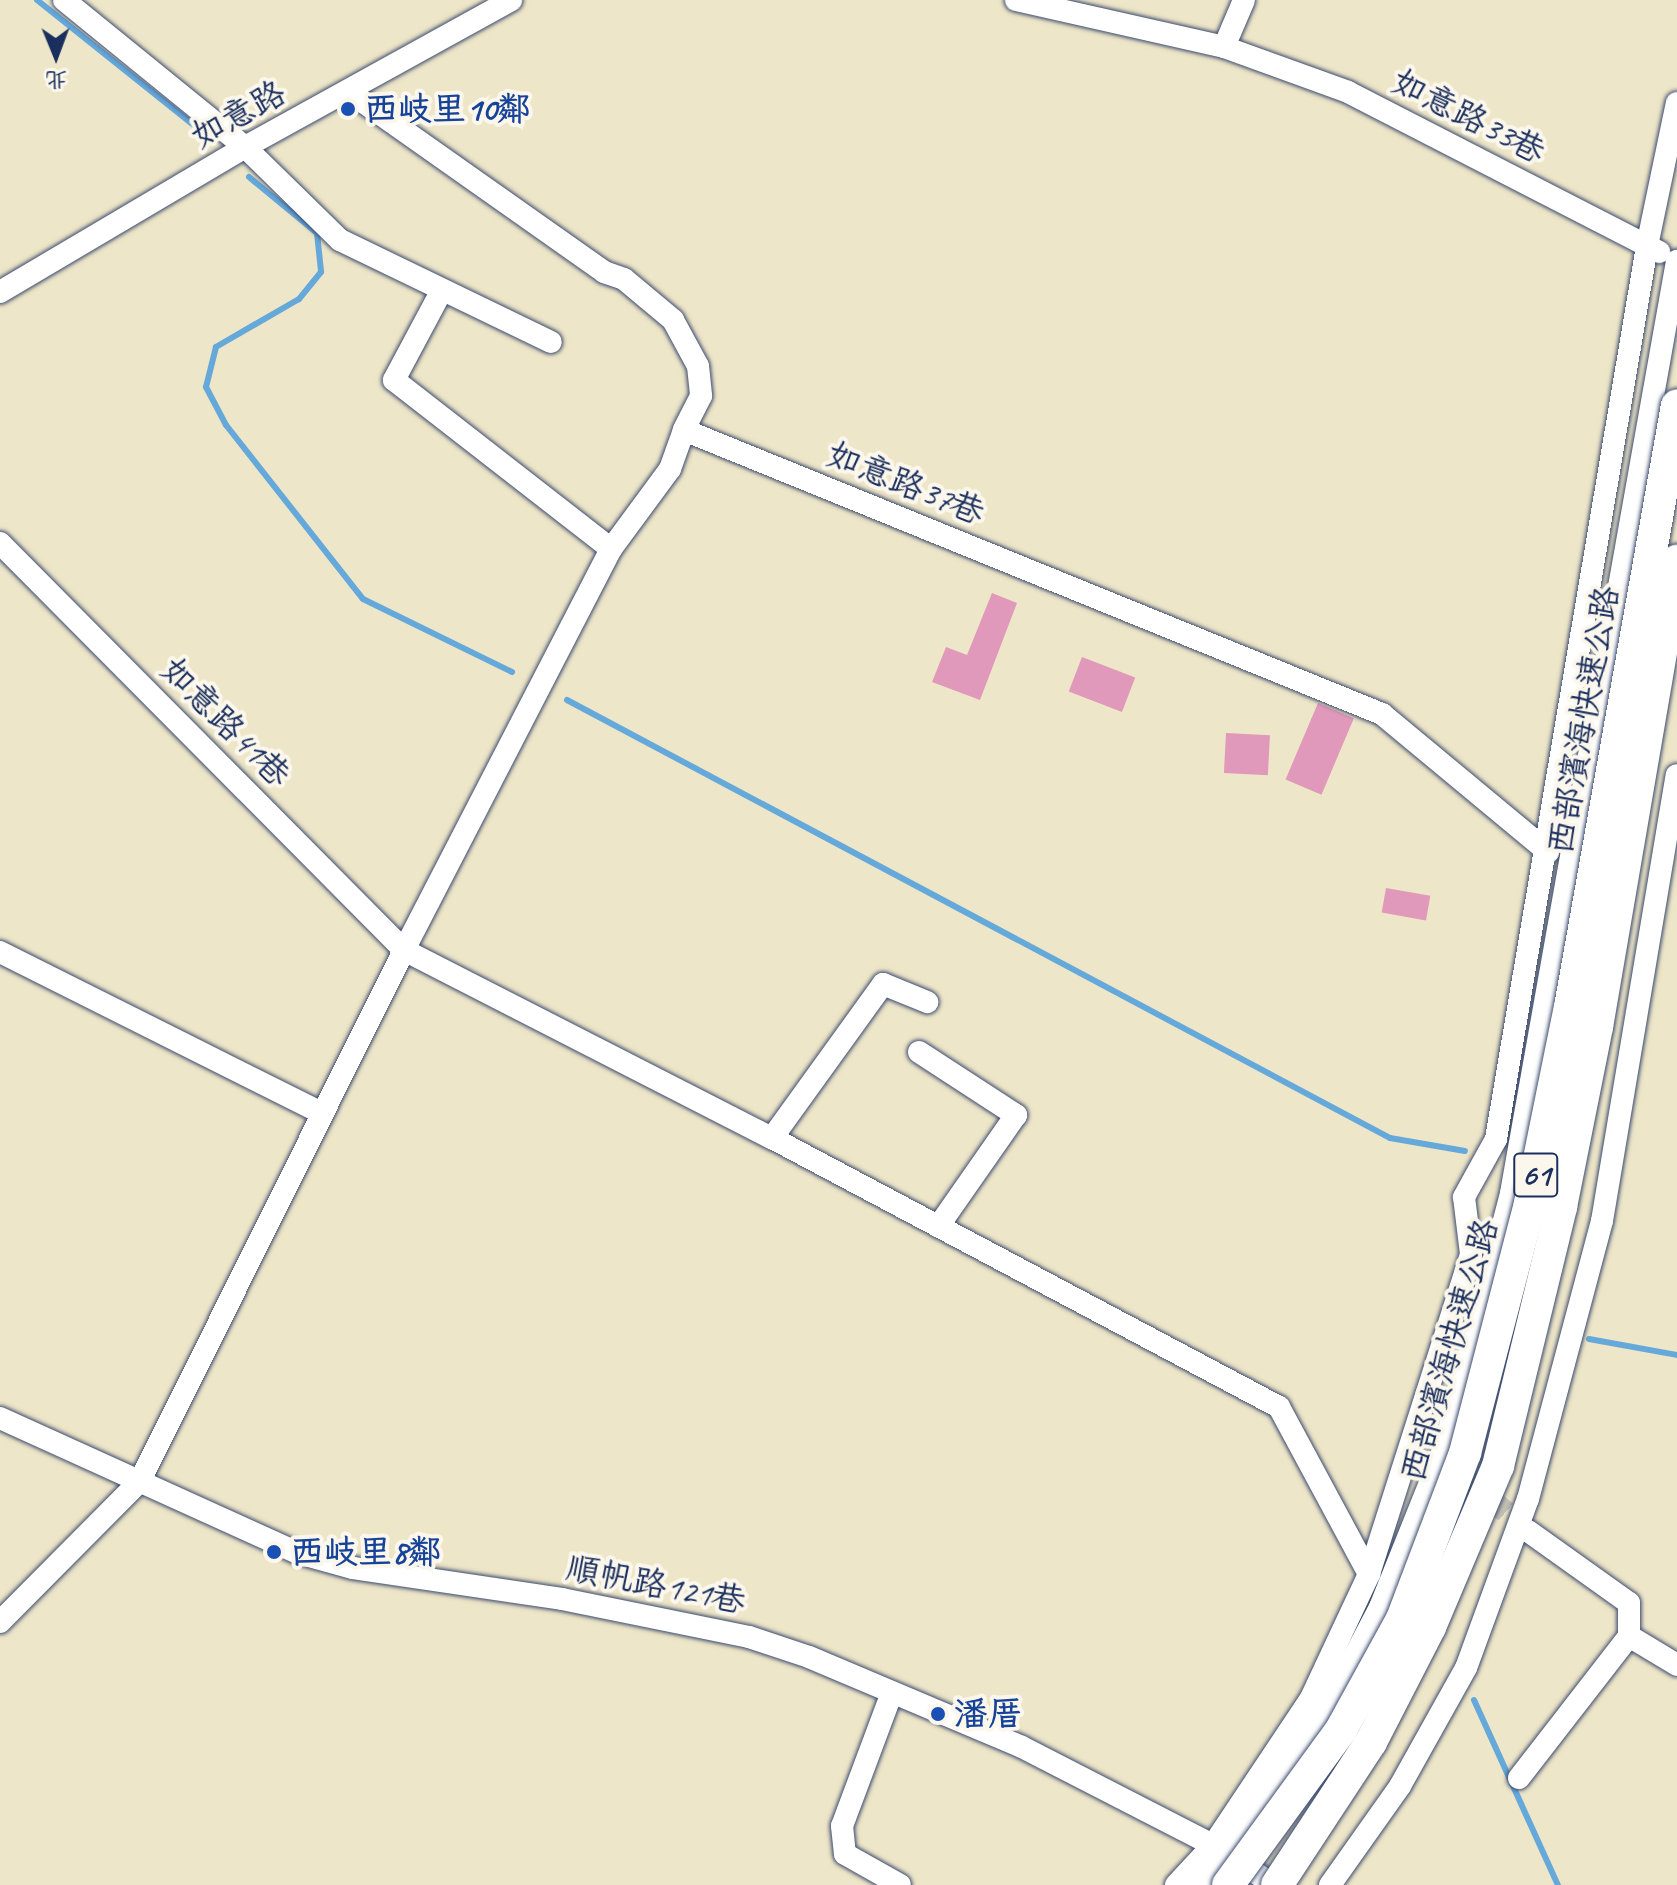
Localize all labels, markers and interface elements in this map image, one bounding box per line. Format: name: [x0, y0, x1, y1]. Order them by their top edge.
north arrow: [16, 16, 96, 96]
street label: 如意路33巷: [1386, 60, 1552, 172]
text: 北: [45, 66, 68, 94]
street label: 如意路: [184, 71, 292, 157]
place label: 西岐里10鄰: [364, 89, 531, 129]
marker: 西岐里10鄰: [339, 100, 357, 118]
street label: 如意路37巷: [821, 433, 991, 533]
street label: 西部濱海快速公路: [1539, 583, 1627, 857]
street label: 如意路41巷: [153, 649, 299, 795]
road number: 61: [1512, 1147, 1560, 1203]
street label: 西部濱海快速公路: [1392, 1214, 1506, 1486]
place label: 西岐里8鄰: [290, 1532, 441, 1572]
marker: 西岐里8鄰: [265, 1543, 283, 1561]
street label: 順帆路121巷: [563, 1547, 749, 1621]
place label: 潘厝: [954, 1694, 1022, 1734]
marker: 潘厝: [929, 1705, 947, 1723]

